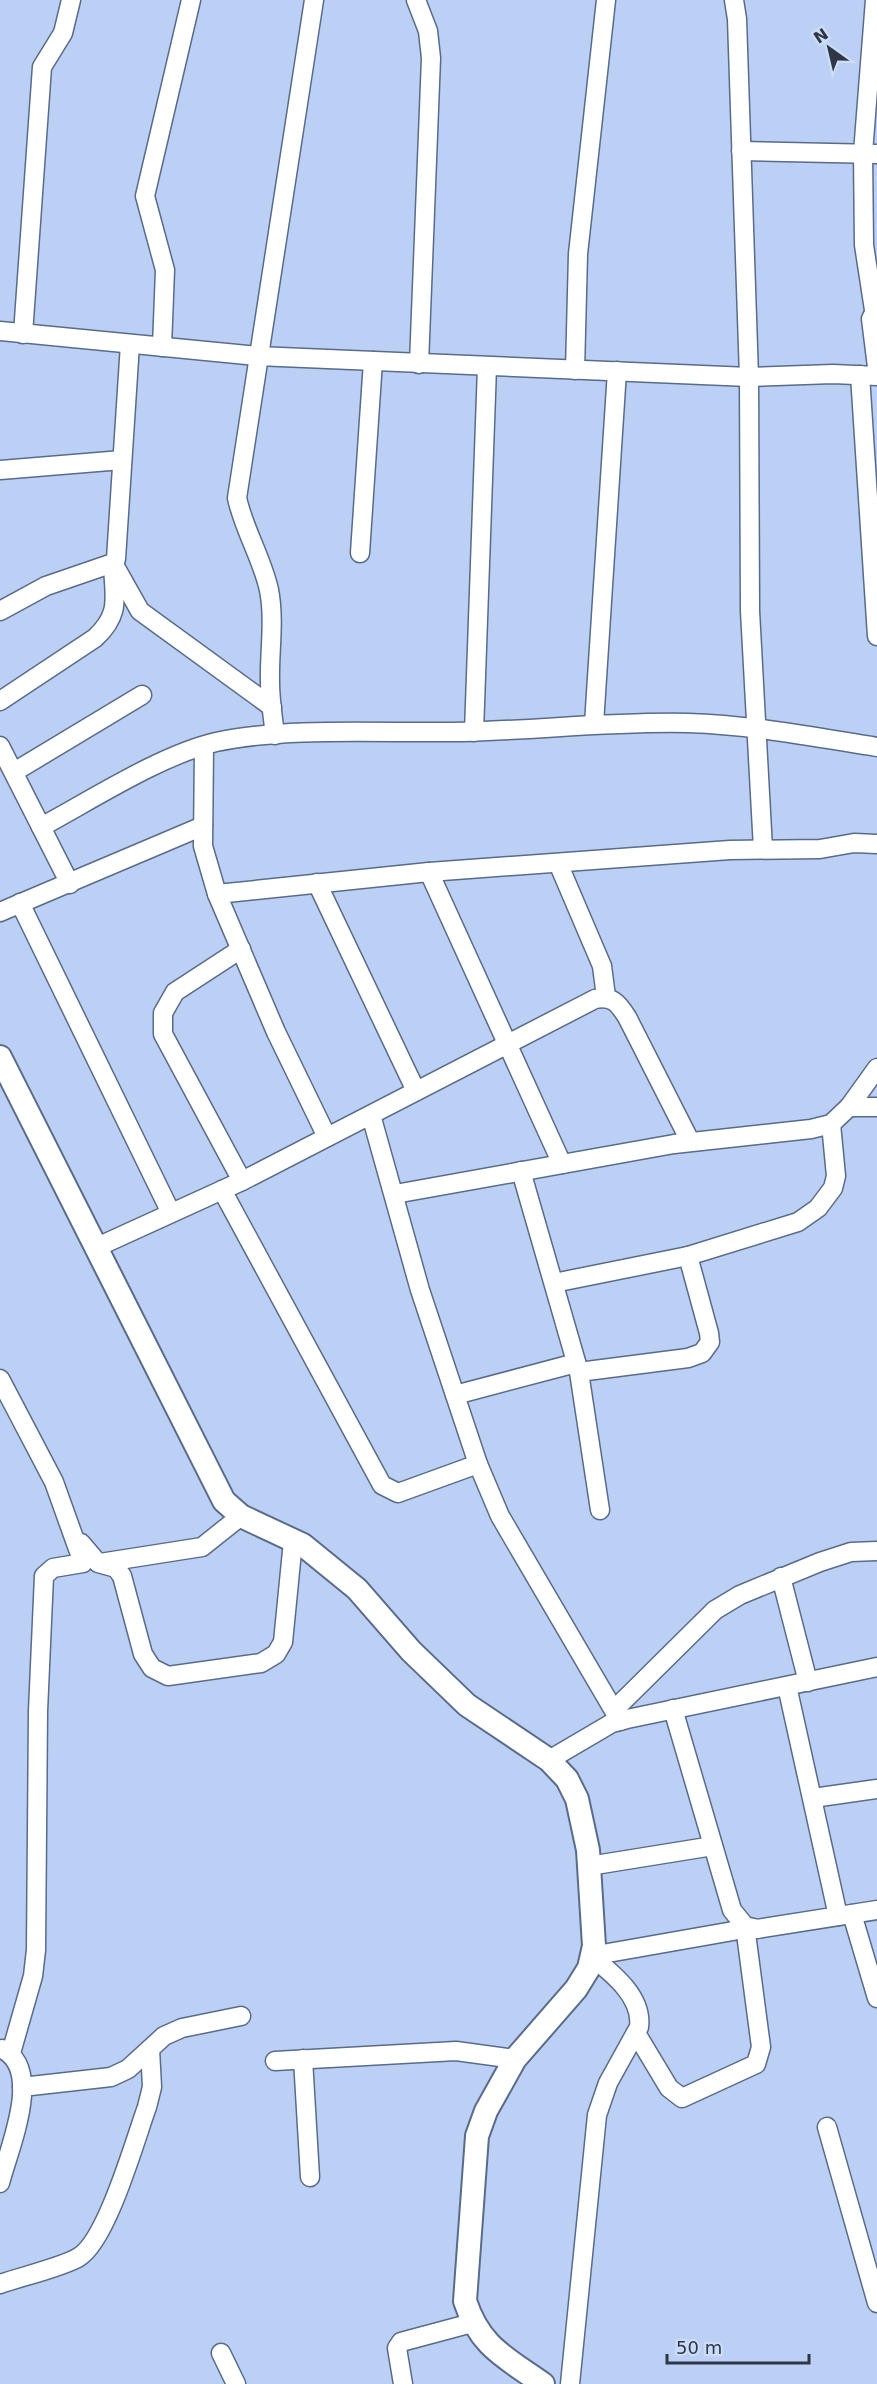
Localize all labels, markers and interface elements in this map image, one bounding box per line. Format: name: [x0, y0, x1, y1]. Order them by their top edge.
north arrow: [799, 18, 859, 78]
text: N: [810, 24, 832, 48]
scale bar: [667, 2327, 810, 2365]
text: 50 m: [676, 2337, 722, 2358]

